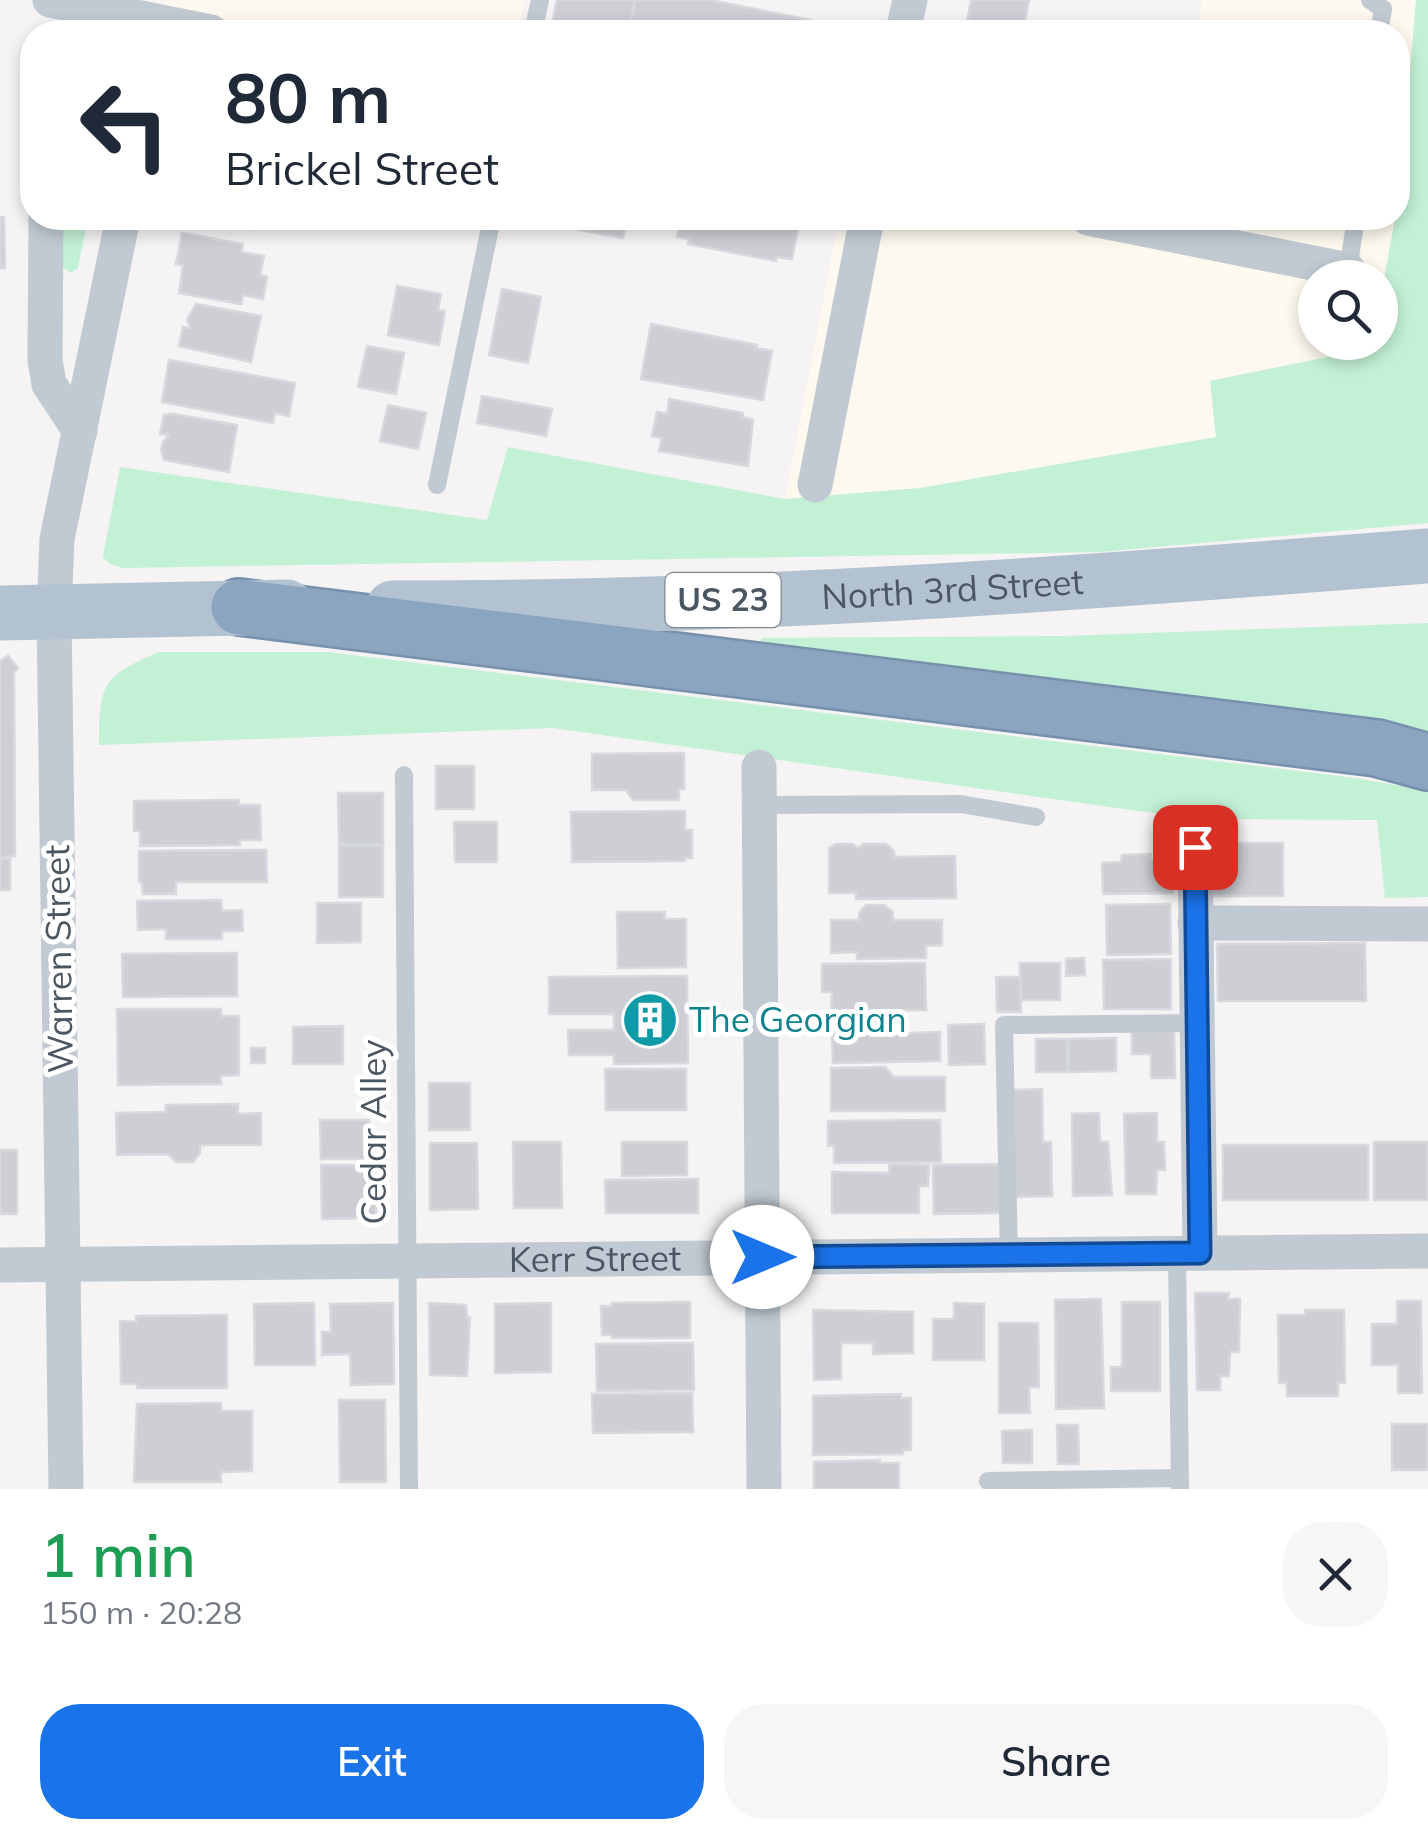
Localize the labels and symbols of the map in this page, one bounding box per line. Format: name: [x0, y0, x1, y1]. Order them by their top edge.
street label: North 3rd Street: [821, 559, 1085, 618]
road number: US 23: [666, 573, 780, 627]
pin: [1153, 805, 1238, 890]
street label: Warren Street: [34, 844, 82, 1074]
building icon: The Georgian: [620, 990, 680, 1050]
place label: The Georgian: [689, 997, 907, 1041]
street label: Cedar Alley: [351, 1039, 395, 1225]
position arrow: [710, 1205, 814, 1309]
street label: Kerr Street: [509, 1235, 681, 1281]

